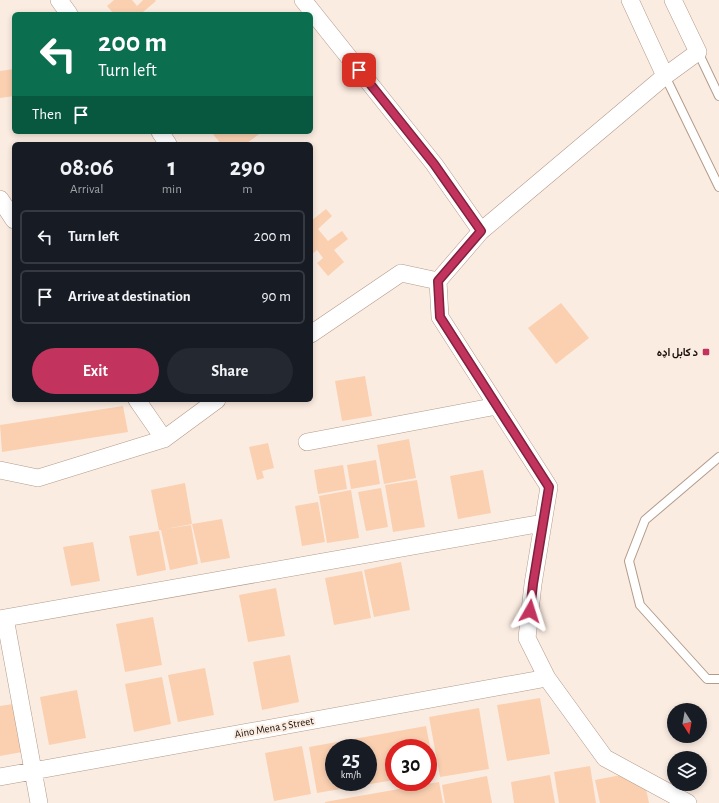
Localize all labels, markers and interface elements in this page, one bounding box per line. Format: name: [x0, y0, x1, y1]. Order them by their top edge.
icon: left: [32, 28, 84, 80]
text: 200 m: [98, 29, 167, 57]
pin: [342, 53, 376, 87]
icon: arrive: [348, 59, 370, 81]
text: Turn left: [98, 62, 157, 80]
icon: arrive: [70, 104, 92, 126]
text: Then: [32, 107, 62, 122]
text: 08:06: [60, 156, 114, 180]
text: 1: [167, 156, 176, 180]
text: 290: [230, 156, 265, 180]
text: Arrival: [70, 183, 104, 196]
text: min: [162, 183, 182, 196]
text: m: [242, 183, 253, 196]
icon: left: [34, 226, 56, 248]
text: Turn left: [68, 229, 119, 244]
text: 200 m: [254, 229, 291, 244]
icon: arrive: [34, 286, 56, 308]
text: Arrive at destination: [68, 289, 191, 304]
text: 90 m: [262, 289, 291, 304]
place label: د کابل اډه: [657, 347, 699, 359]
marker: د کابل اډه: [701, 347, 711, 357]
button: Exit: [32, 348, 159, 394]
button: Share: [167, 348, 293, 394]
position arrow: [509, 590, 551, 632]
north arrow: [667, 703, 707, 743]
map controls: [667, 703, 707, 791]
street label: Aino Mena 5 Street: [234, 715, 315, 740]
speed limit sign: 30: [385, 739, 437, 791]
text: 25: [342, 750, 360, 770]
button: layers: [667, 751, 707, 791]
text: km/h: [341, 770, 361, 780]

